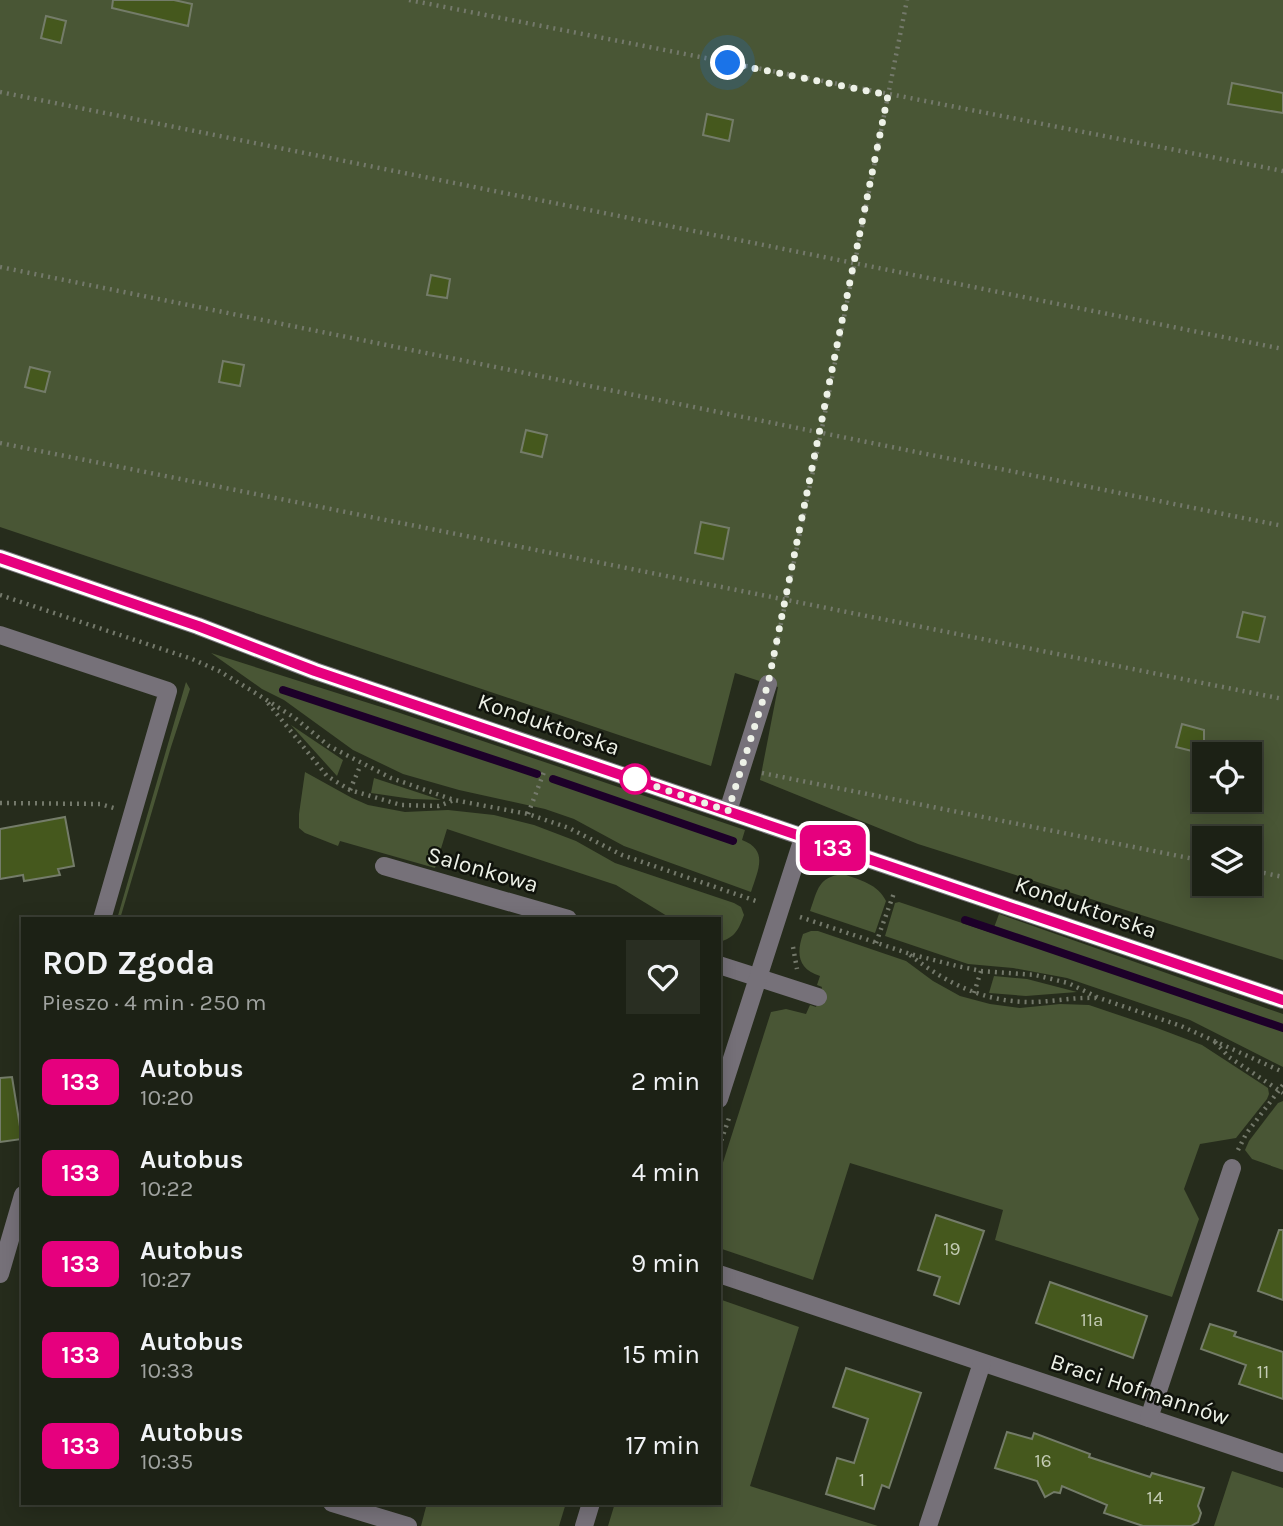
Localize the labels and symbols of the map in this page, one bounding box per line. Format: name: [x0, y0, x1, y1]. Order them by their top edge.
your location: [710, 45, 745, 80]
street label: Konduktorska: [474, 688, 623, 761]
unlabelled marker: [620, 764, 650, 794]
line badge: 133: [793, 825, 873, 871]
street label: Salonkowa: [424, 841, 542, 898]
street label: Konduktorska: [1011, 871, 1160, 944]
house number: 19: [943, 1238, 961, 1260]
house number: 11a: [1080, 1309, 1104, 1331]
street label: Braci Hofmannów: [1047, 1348, 1233, 1431]
house number: 11: [1257, 1361, 1269, 1383]
house number: 16: [1034, 1450, 1052, 1472]
house number: 1: [859, 1469, 865, 1491]
house number: 14: [1147, 1487, 1164, 1509]

